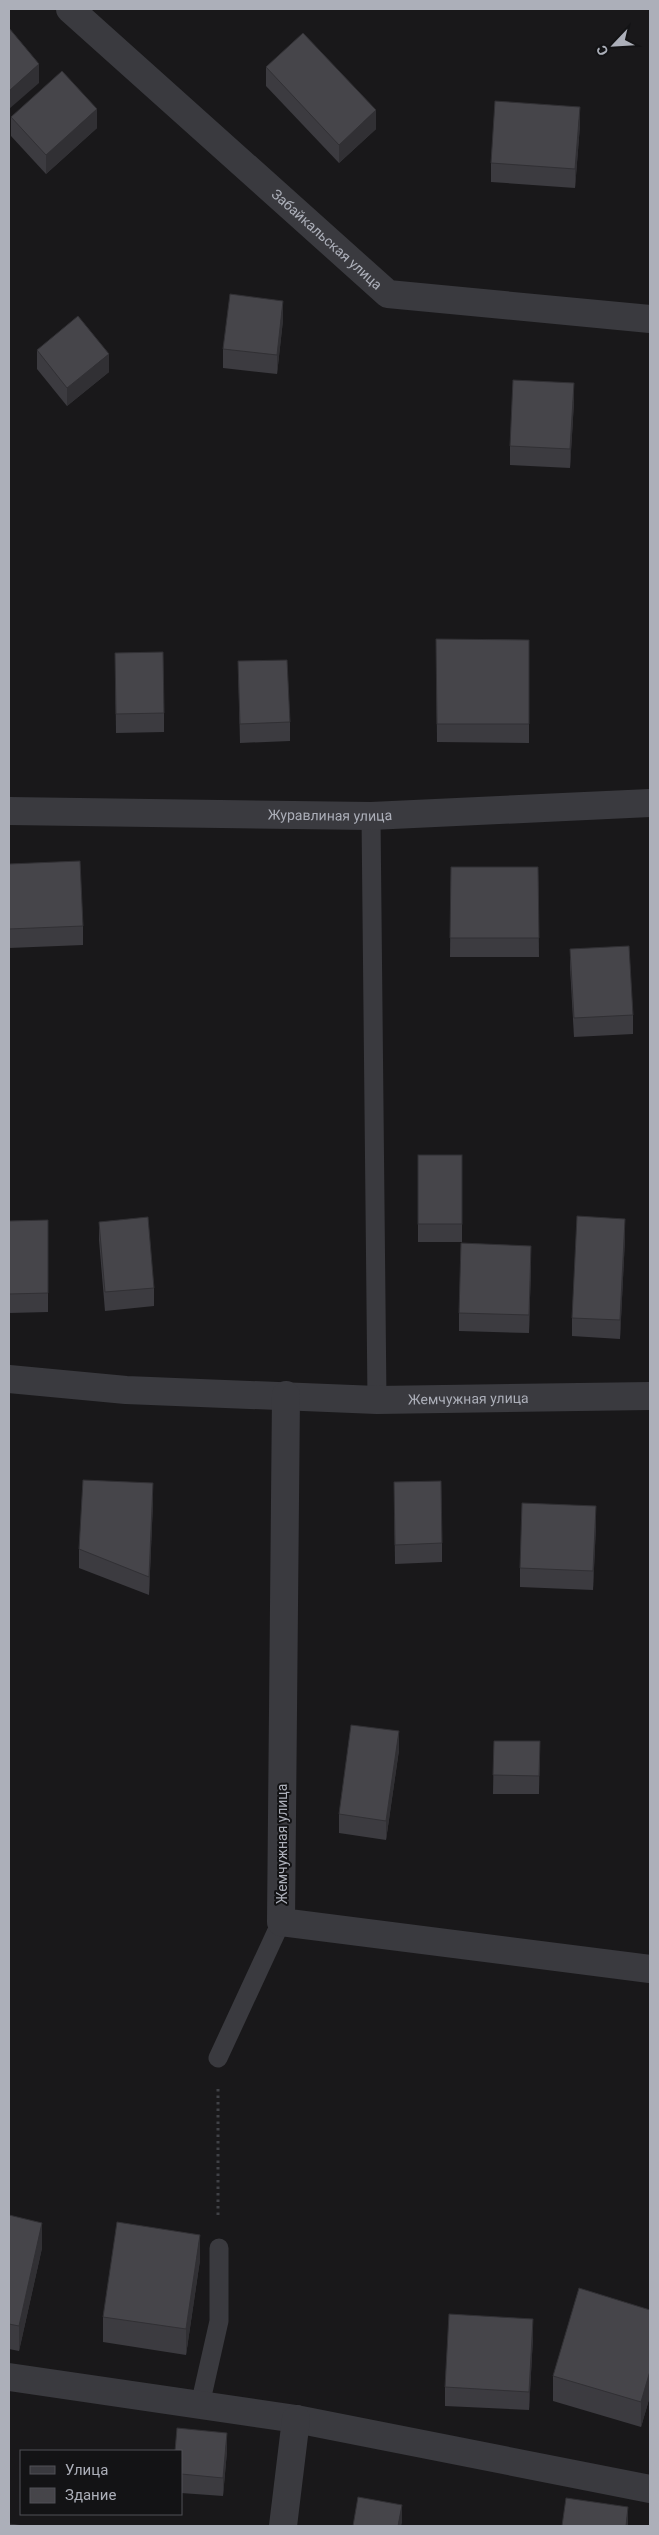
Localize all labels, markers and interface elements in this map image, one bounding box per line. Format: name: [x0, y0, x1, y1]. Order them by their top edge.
north arrow: [589, 20, 639, 70]
text: С: [593, 43, 611, 58]
street label: Забайкальская улица: [269, 186, 385, 293]
street label: Журавлиная улица: [268, 807, 392, 824]
street label: Жемчужная улица: [408, 1390, 529, 1408]
street label: Жемчужная улица: [274, 1784, 290, 1904]
legend: [20, 2450, 182, 2515]
text: Улица: [65, 2461, 108, 2479]
text: Здание: [65, 2486, 116, 2504]

